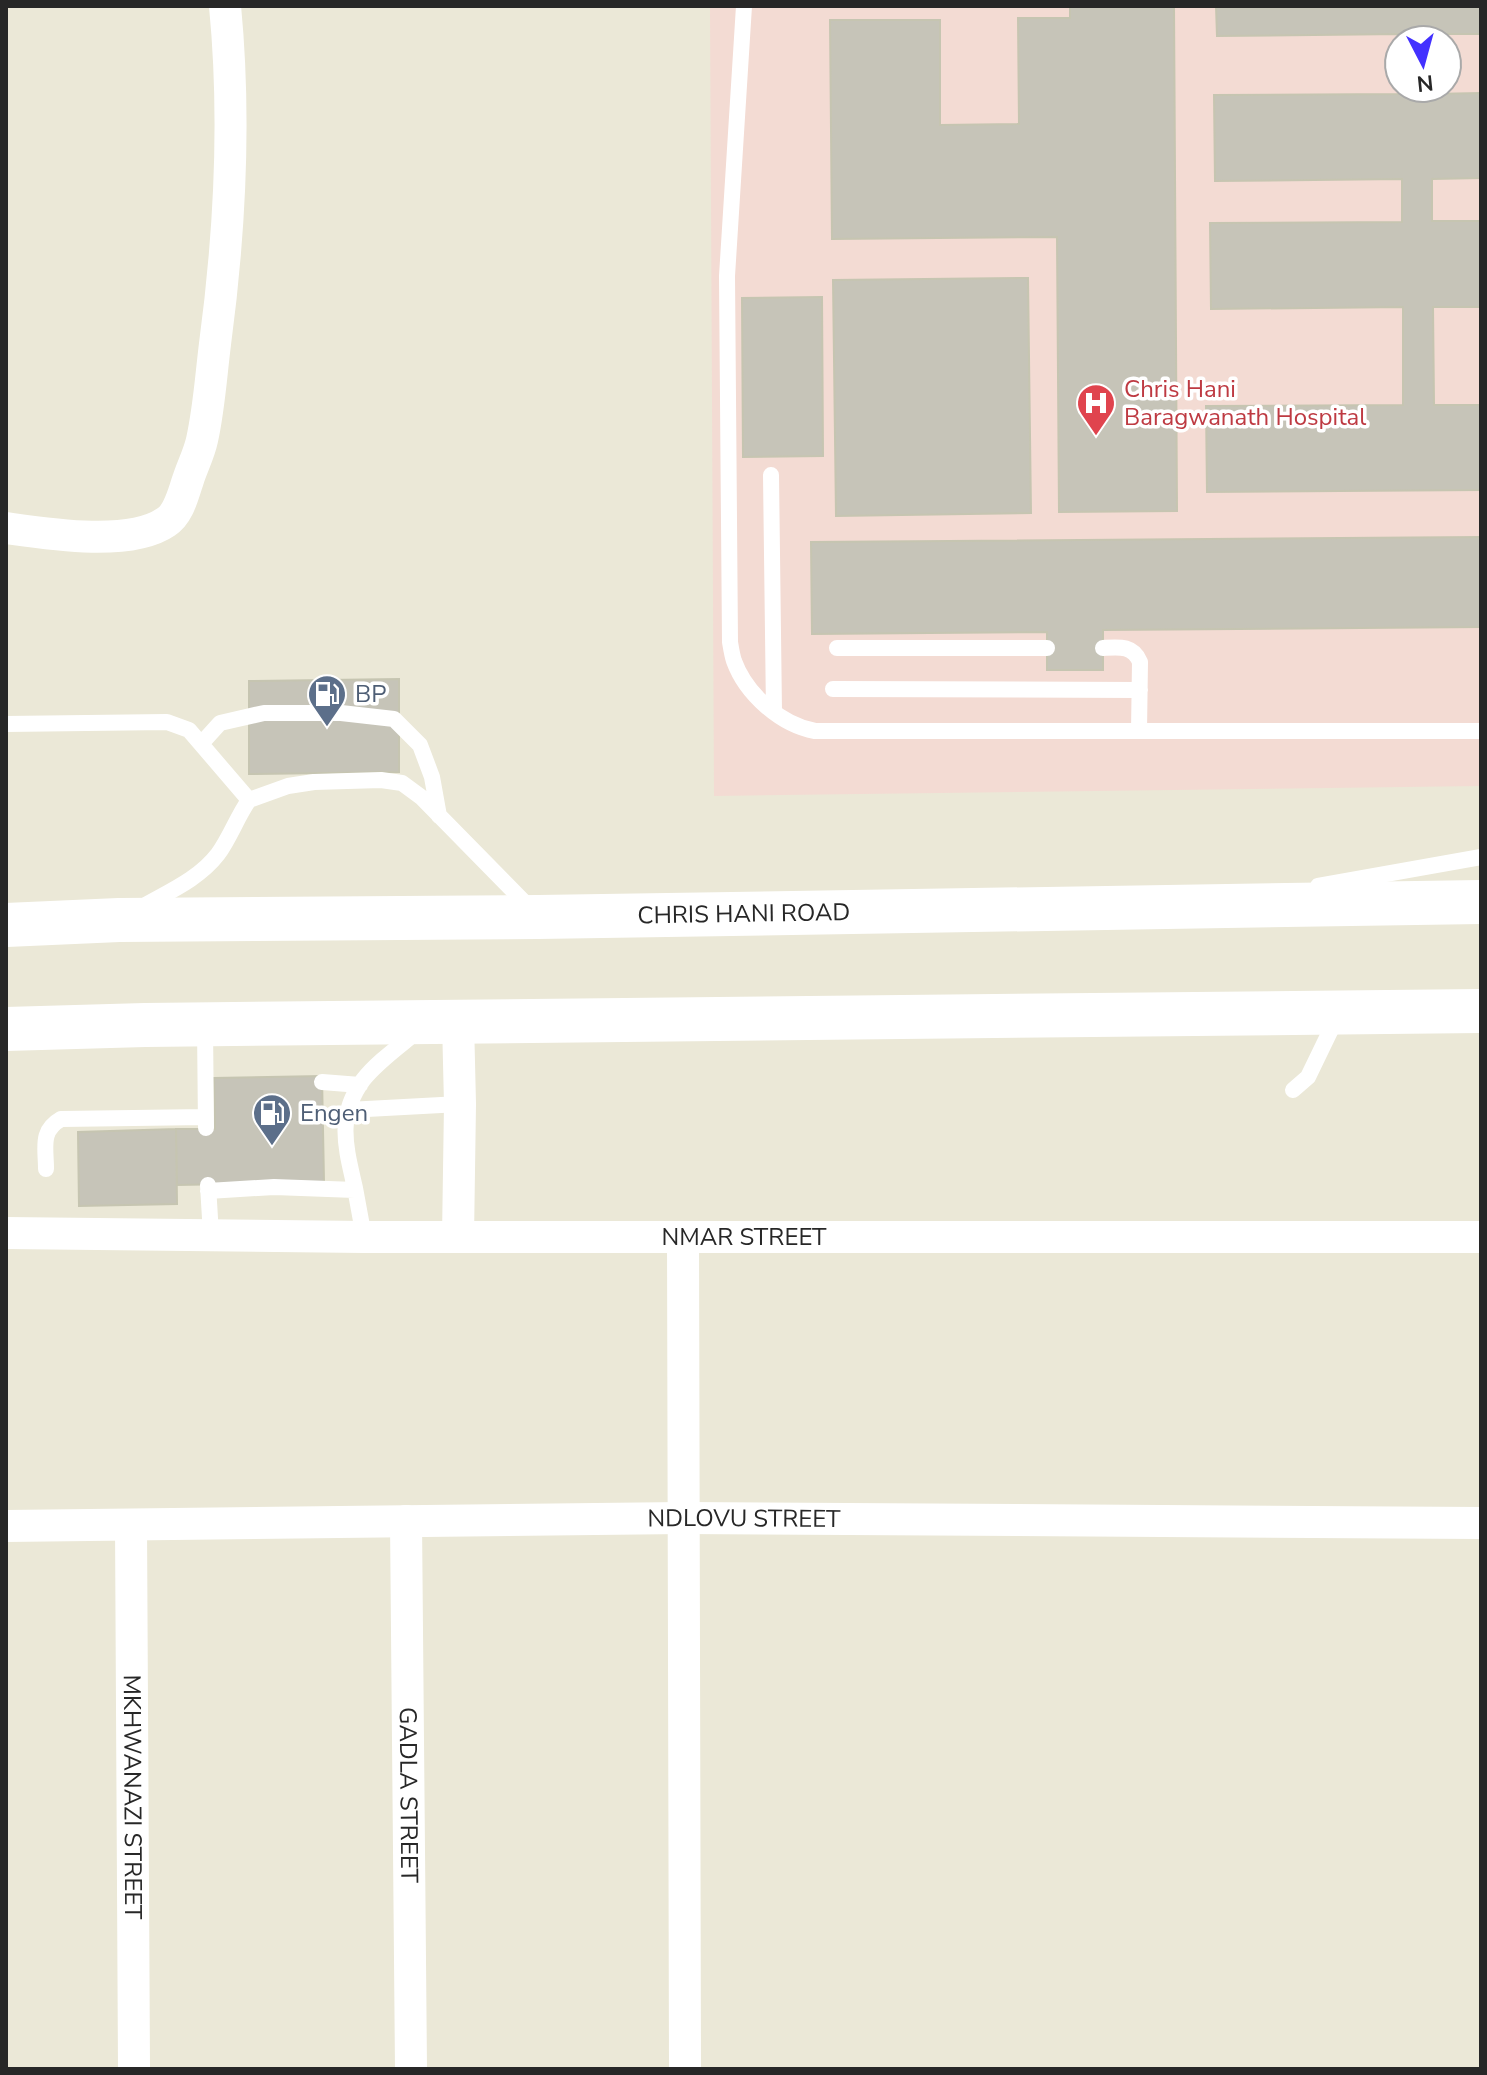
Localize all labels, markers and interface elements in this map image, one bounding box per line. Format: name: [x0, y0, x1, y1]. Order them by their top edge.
north arrow: [1383, 24, 1463, 104]
text: N: [1415, 67, 1435, 99]
place label: Chris Hani Baragwanath Hospital: [1124, 373, 1366, 433]
hospital icon: Chris Hani Baragwanath Hospital: [1075, 382, 1117, 437]
fuel station icon: BP: [306, 673, 348, 728]
place label: BP: [355, 678, 386, 710]
street label: CHRIS HANI ROAD: [637, 896, 850, 931]
fuel station icon: Engen: [251, 1092, 293, 1147]
place label: Engen: [300, 1097, 368, 1129]
street label: NMAR STREET: [661, 1221, 827, 1253]
street label: NDLOVU STREET: [647, 1502, 841, 1535]
street label: MKHWANAZI STREET: [116, 1674, 149, 1920]
street label: GADLA STREET: [392, 1707, 425, 1884]

